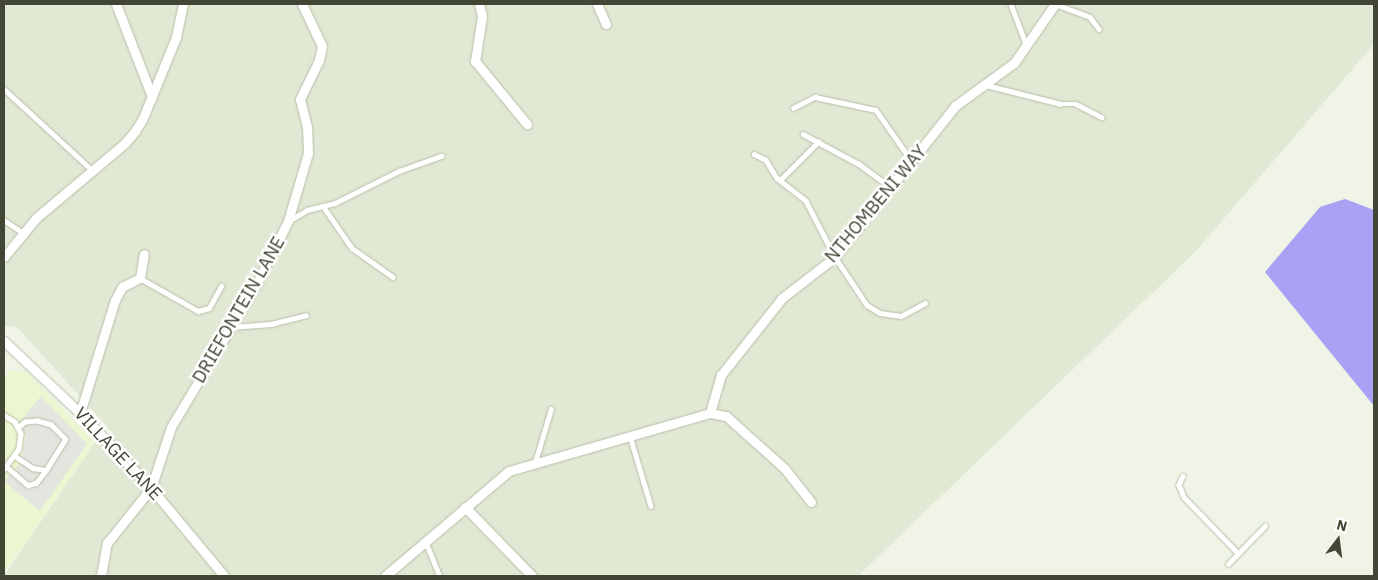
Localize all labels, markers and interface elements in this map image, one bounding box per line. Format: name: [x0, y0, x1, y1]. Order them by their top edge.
street label: NTHOMBENI WAY: [821, 141, 931, 267]
street label: DRIEFONTEIN LANE: [188, 233, 290, 387]
street label: VILLAGE LANE: [69, 403, 167, 505]
north arrow: [1313, 515, 1363, 565]
text: N: [1335, 516, 1349, 536]

